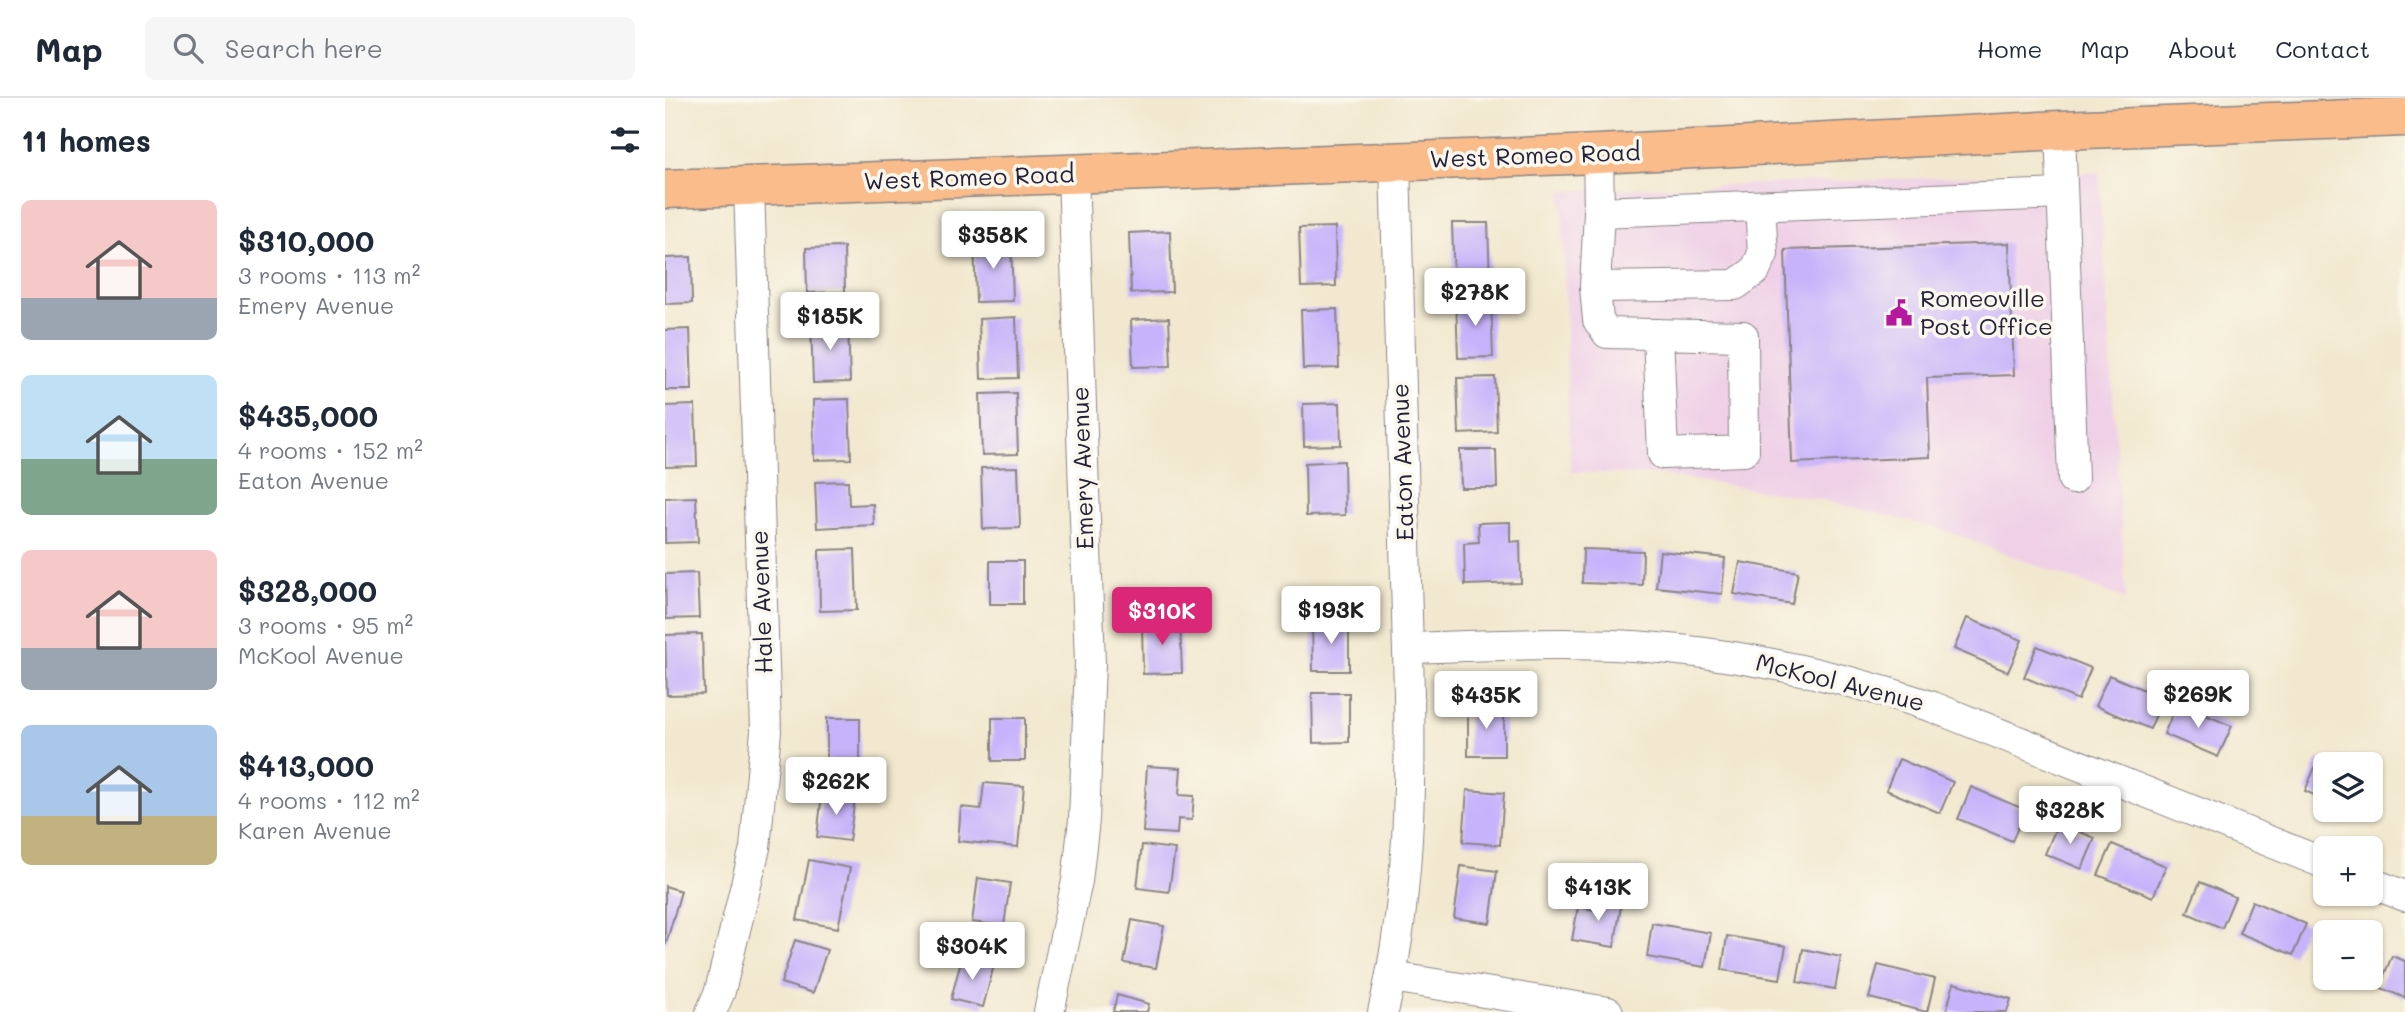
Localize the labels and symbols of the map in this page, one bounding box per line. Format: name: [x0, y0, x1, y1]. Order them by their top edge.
street label: West Romeo Road: [1429, 135, 1641, 174]
street label: West Romeo Road: [863, 157, 1075, 196]
pin: $358K: [944, 212, 1042, 271]
pin: $278K: [1426, 268, 1524, 328]
place label: Romeoville Post Office: [1920, 282, 2053, 341]
pin: $185K: [781, 292, 879, 352]
public building icon: Romeoville Post Office: [1884, 298, 1914, 328]
street label: Eaton Avenue: [1383, 383, 1420, 541]
street label: Emery Avenue: [1063, 386, 1100, 550]
street label: Hale Avenue: [743, 530, 778, 674]
pin: $193K: [1282, 587, 1380, 646]
pin: $310K: [1113, 588, 1211, 647]
street label: McKool Avenue: [1753, 646, 1928, 718]
pin: $269K: [2149, 670, 2247, 730]
pin: $435K: [1437, 672, 1535, 731]
pin: $262K: [787, 758, 885, 817]
pin: $328K: [2021, 786, 2119, 846]
pin: $413K: [1549, 864, 1647, 923]
pin: $304K: [923, 922, 1021, 982]

